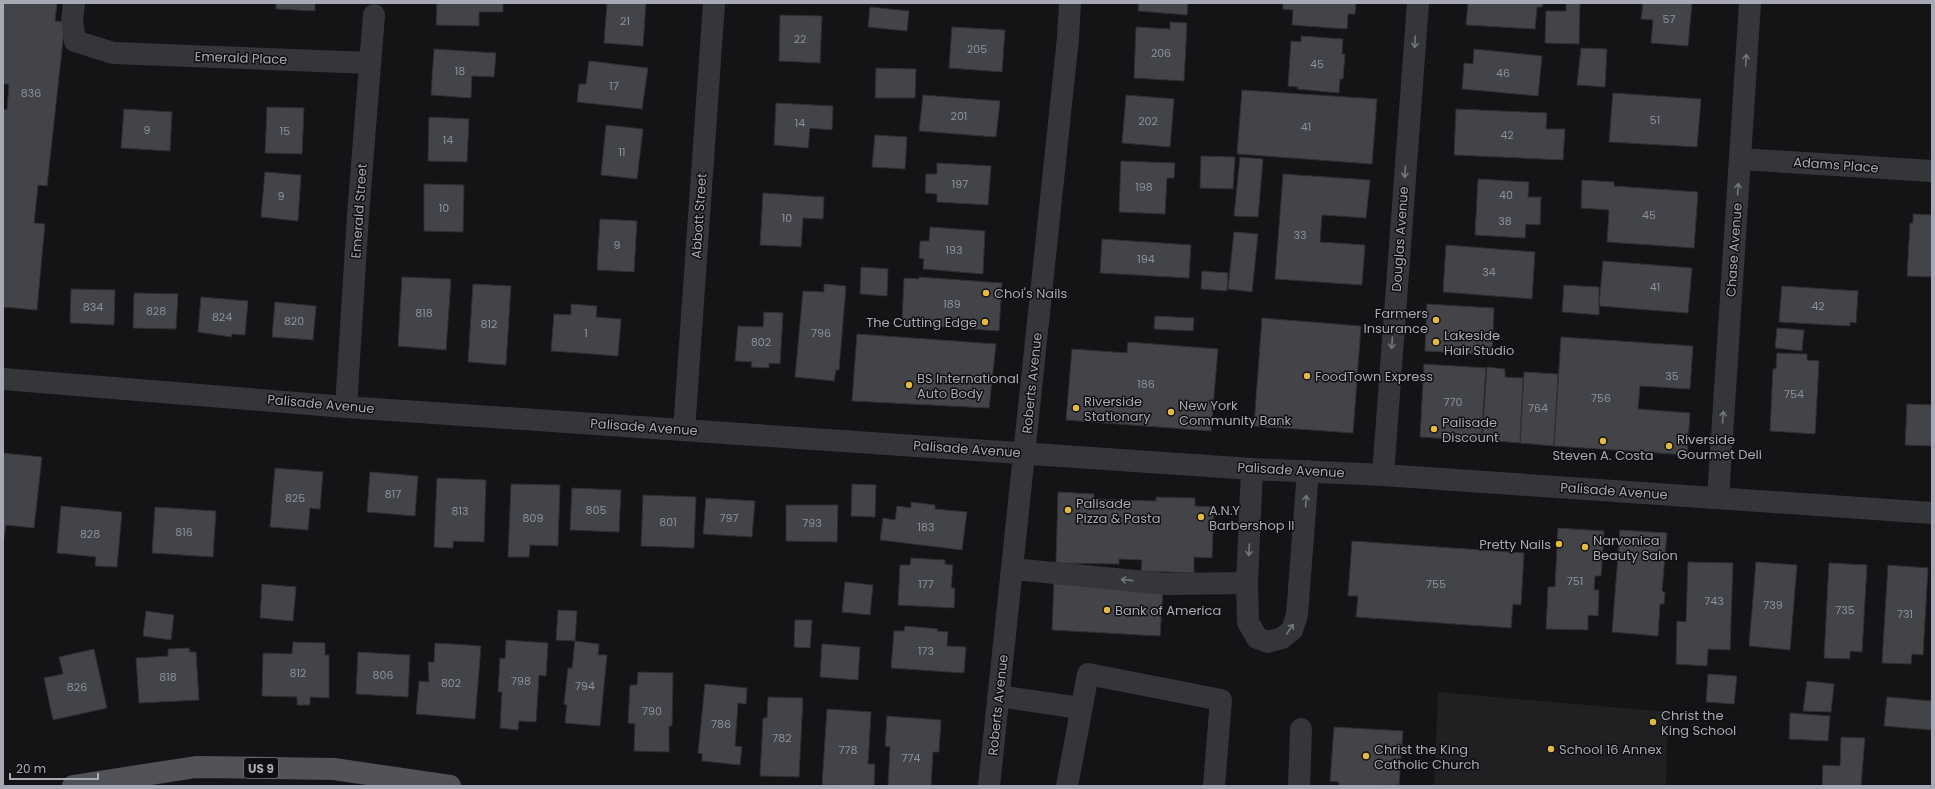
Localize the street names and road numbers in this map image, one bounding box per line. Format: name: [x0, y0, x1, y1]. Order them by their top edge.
street label: Emerald Place: [194, 47, 288, 69]
street label: Adams Place: [1793, 153, 1879, 177]
street label: Emerald Street: [346, 163, 372, 259]
street label: Abbott Street: [687, 172, 711, 259]
street label: Douglas Avenue: [1387, 186, 1413, 292]
street label: Chase Avenue: [1721, 202, 1747, 298]
street label: Roberts Avenue: [1017, 331, 1047, 435]
street label: Palisade Avenue: [267, 390, 375, 418]
street label: Palisade Avenue: [590, 414, 698, 440]
street label: Palisade Avenue: [913, 436, 1021, 462]
street label: Palisade Avenue: [1237, 458, 1345, 482]
street label: Palisade Avenue: [1560, 478, 1668, 504]
street label: Roberts Avenue: [983, 653, 1013, 757]
road number: US 9: [244, 758, 278, 778]

